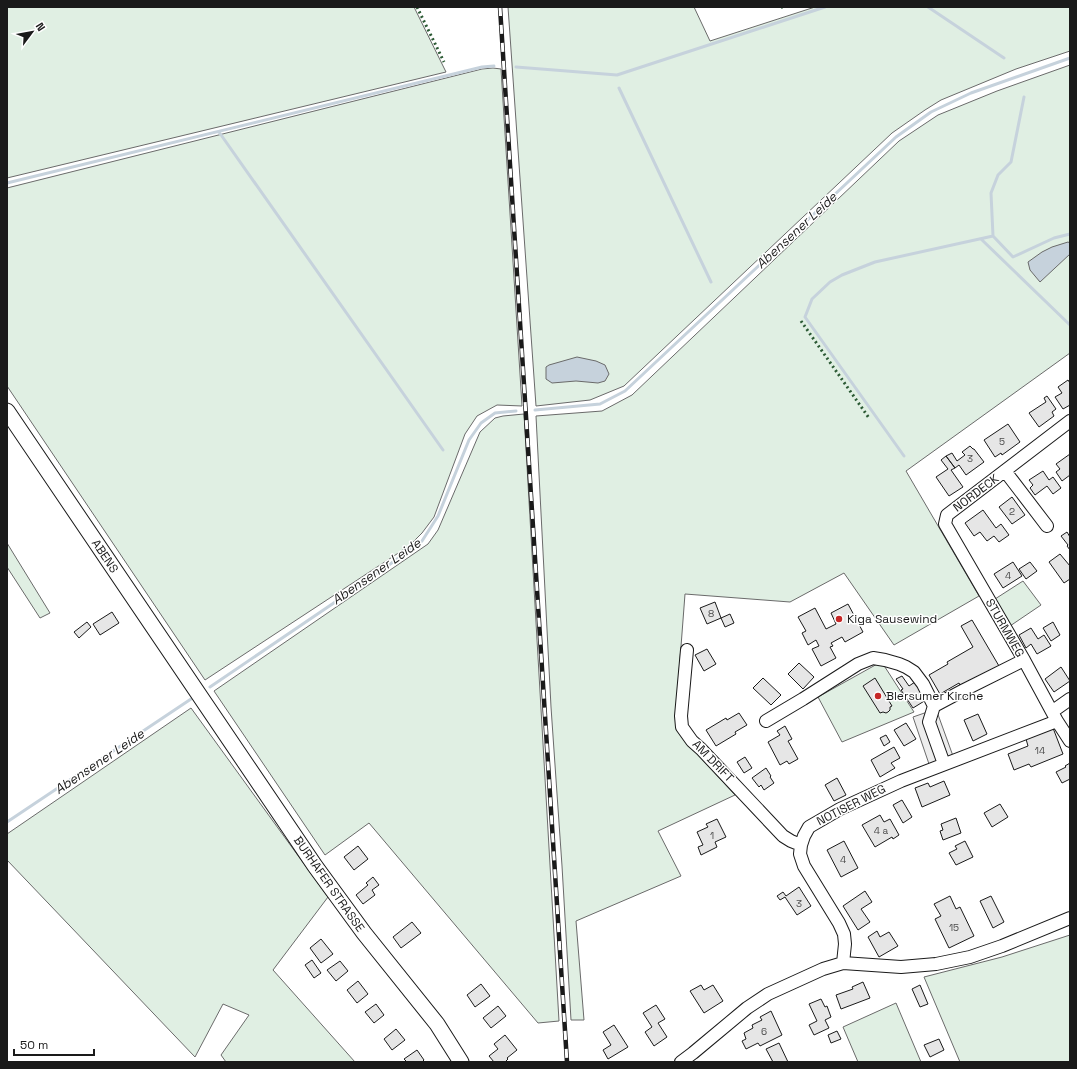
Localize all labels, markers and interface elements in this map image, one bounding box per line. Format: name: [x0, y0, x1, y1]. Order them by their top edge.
north arrow: [12, 12, 52, 52]
text: N: [33, 20, 48, 34]
water label: Abensener Leide: [752, 188, 841, 272]
house number: 5: [999, 435, 1005, 448]
house number: 3: [967, 452, 973, 465]
street label: NORDECK: [950, 470, 1003, 515]
house number: 2: [1009, 505, 1015, 518]
water label: Abensener Leide: [329, 534, 425, 608]
street label: ABENS: [88, 536, 122, 576]
house number: 4: [1005, 569, 1011, 582]
street label: STURMWEG: [982, 596, 1028, 660]
house number: 8: [708, 607, 714, 620]
place label: Kiga Sausewind: [847, 611, 937, 627]
marker: Kiga Sausewind: [834, 614, 844, 624]
place label: Blersumer Kirche: [886, 688, 983, 704]
marker: Blersumer Kirche: [873, 691, 883, 701]
water label: Abensener Leide: [51, 724, 149, 798]
street label: AM DRIFT: [689, 736, 737, 786]
house number: 14: [1035, 744, 1045, 757]
street label: NOTISER WEG: [814, 781, 888, 829]
house number: 4 a: [874, 824, 889, 837]
house number: 1: [710, 829, 714, 842]
street label: BURHAFER STRASSE: [290, 833, 368, 935]
house number: 4: [840, 853, 846, 866]
house number: 3: [796, 897, 802, 910]
house number: 15: [949, 921, 959, 934]
house number: 6: [761, 1025, 767, 1038]
scale bar: [14, 1031, 94, 1057]
text: 50 m: [20, 1037, 48, 1053]

